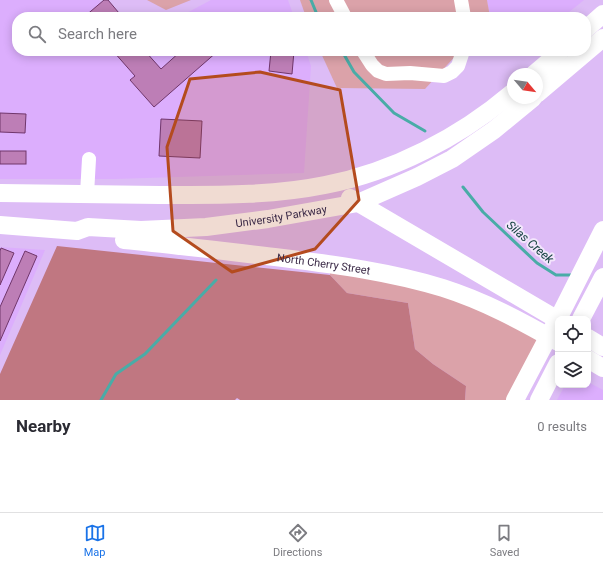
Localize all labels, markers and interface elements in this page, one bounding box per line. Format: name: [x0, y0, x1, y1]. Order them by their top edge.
search box: [12, 12, 591, 56]
icon: search: [26, 23, 48, 45]
text: Search here: [58, 25, 137, 43]
north arrow: [507, 68, 543, 104]
street label: University Parkway: [235, 203, 329, 230]
water label: Silas Creek: [504, 218, 557, 267]
street label: North Cherry Street: [276, 251, 372, 278]
map controls: [555, 316, 591, 388]
button: locate: [555, 316, 591, 352]
button: layers: [555, 352, 591, 388]
text: Nearby: [16, 416, 71, 436]
text: 0 results: [537, 419, 587, 434]
tab: Map: [84, 522, 106, 559]
tab: Directions: [273, 522, 322, 559]
tab: Saved: [490, 522, 519, 559]

